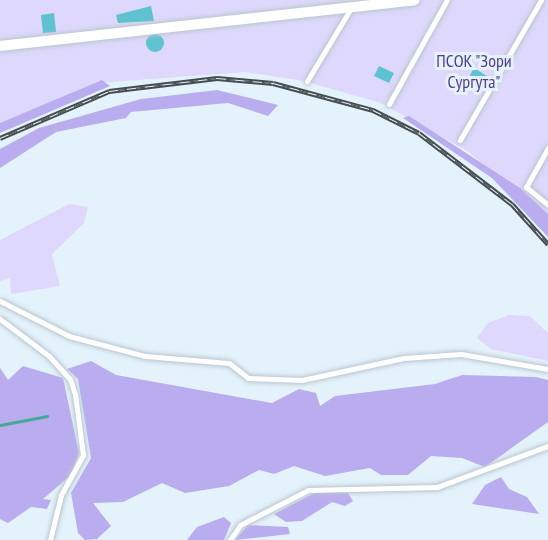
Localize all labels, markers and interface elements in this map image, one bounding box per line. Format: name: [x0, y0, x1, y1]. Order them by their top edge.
park label: ПСОК "Зори Сургута": [436, 51, 512, 94]

